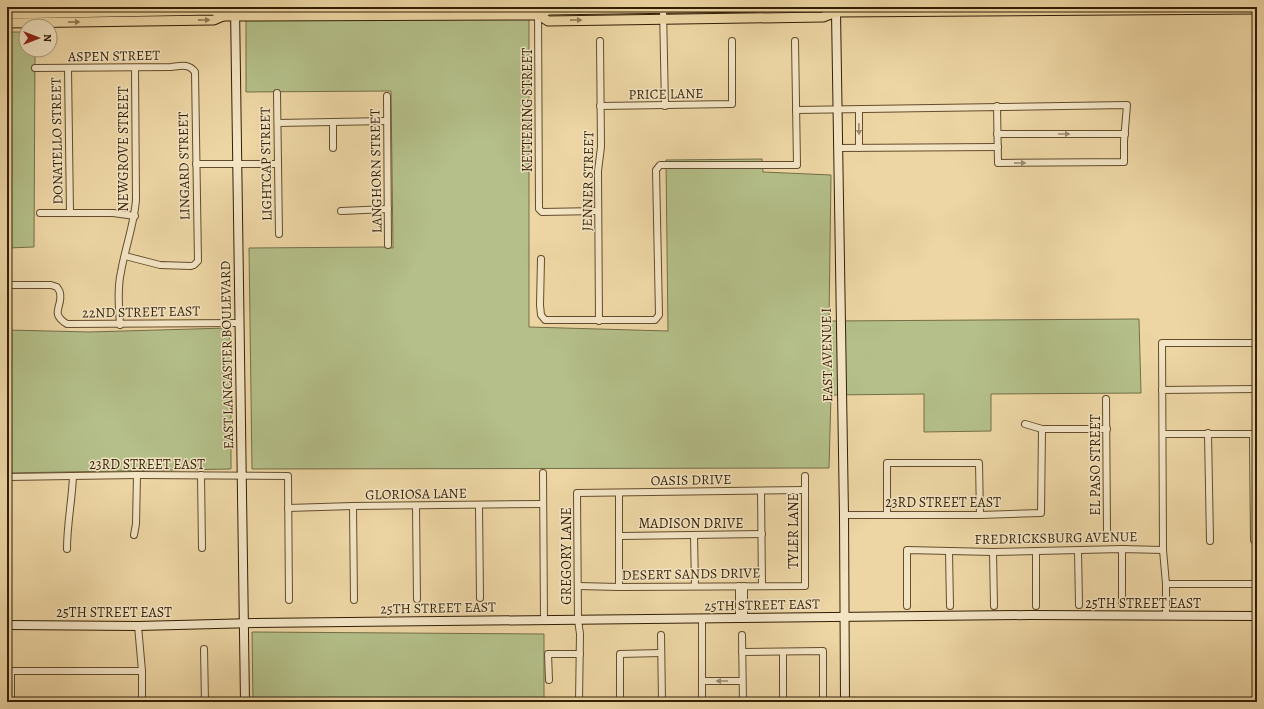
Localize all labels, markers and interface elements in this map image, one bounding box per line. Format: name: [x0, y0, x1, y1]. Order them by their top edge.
one-way arrow: [198, 17, 211, 23]
one-way arrow: [570, 17, 582, 24]
north arrow: [18, 18, 58, 58]
one-way arrow: [68, 19, 81, 25]
text: N: [40, 34, 55, 42]
street label: ASPEN STREET: [67, 46, 161, 66]
street label: KETTERING STREET: [518, 47, 537, 172]
street label: DONATELLO STREET: [46, 77, 68, 205]
street label: PRICE LANE: [628, 84, 704, 104]
street label: NEWGROVE STREET: [114, 86, 133, 212]
street label: LIGHTCAP STREET: [255, 106, 276, 221]
street label: LANGHORN STREET: [365, 108, 387, 233]
street label: LINGARD STREET: [174, 111, 194, 220]
one-way arrow: [856, 123, 862, 136]
street label: JENNER STREET: [578, 130, 598, 231]
one-way arrow: [1058, 131, 1071, 137]
one-way arrow: [1014, 160, 1027, 166]
street label: EAST LANCASTER BOULEVARD: [216, 260, 238, 450]
street label: 22ND STREET EAST: [82, 301, 201, 323]
street label: EAST AVENUE I: [817, 308, 837, 402]
street label: EL PASO STREET: [1086, 414, 1105, 516]
street label: 23RD STREET EAST: [89, 455, 205, 474]
street label: OASIS DRIVE: [651, 470, 731, 490]
street label: GLORIOSA LANE: [365, 484, 467, 504]
street label: TYLER LANE: [784, 493, 803, 569]
street label: 23RD STREET EAST: [885, 493, 1001, 512]
street label: GREGORY LANE: [557, 507, 576, 605]
street label: MADISON DRIVE: [638, 514, 744, 533]
street label: FREDRICKSBURG AVENUE: [974, 527, 1138, 549]
street label: DESERT SANDS DRIVE: [621, 563, 761, 585]
street label: 25TH STREET EAST: [704, 594, 820, 616]
street label: 25TH STREET EAST: [1085, 594, 1201, 613]
street label: 25TH STREET EAST: [380, 597, 496, 619]
street label: 25TH STREET EAST: [56, 603, 172, 622]
one-way arrow: [715, 678, 728, 684]

